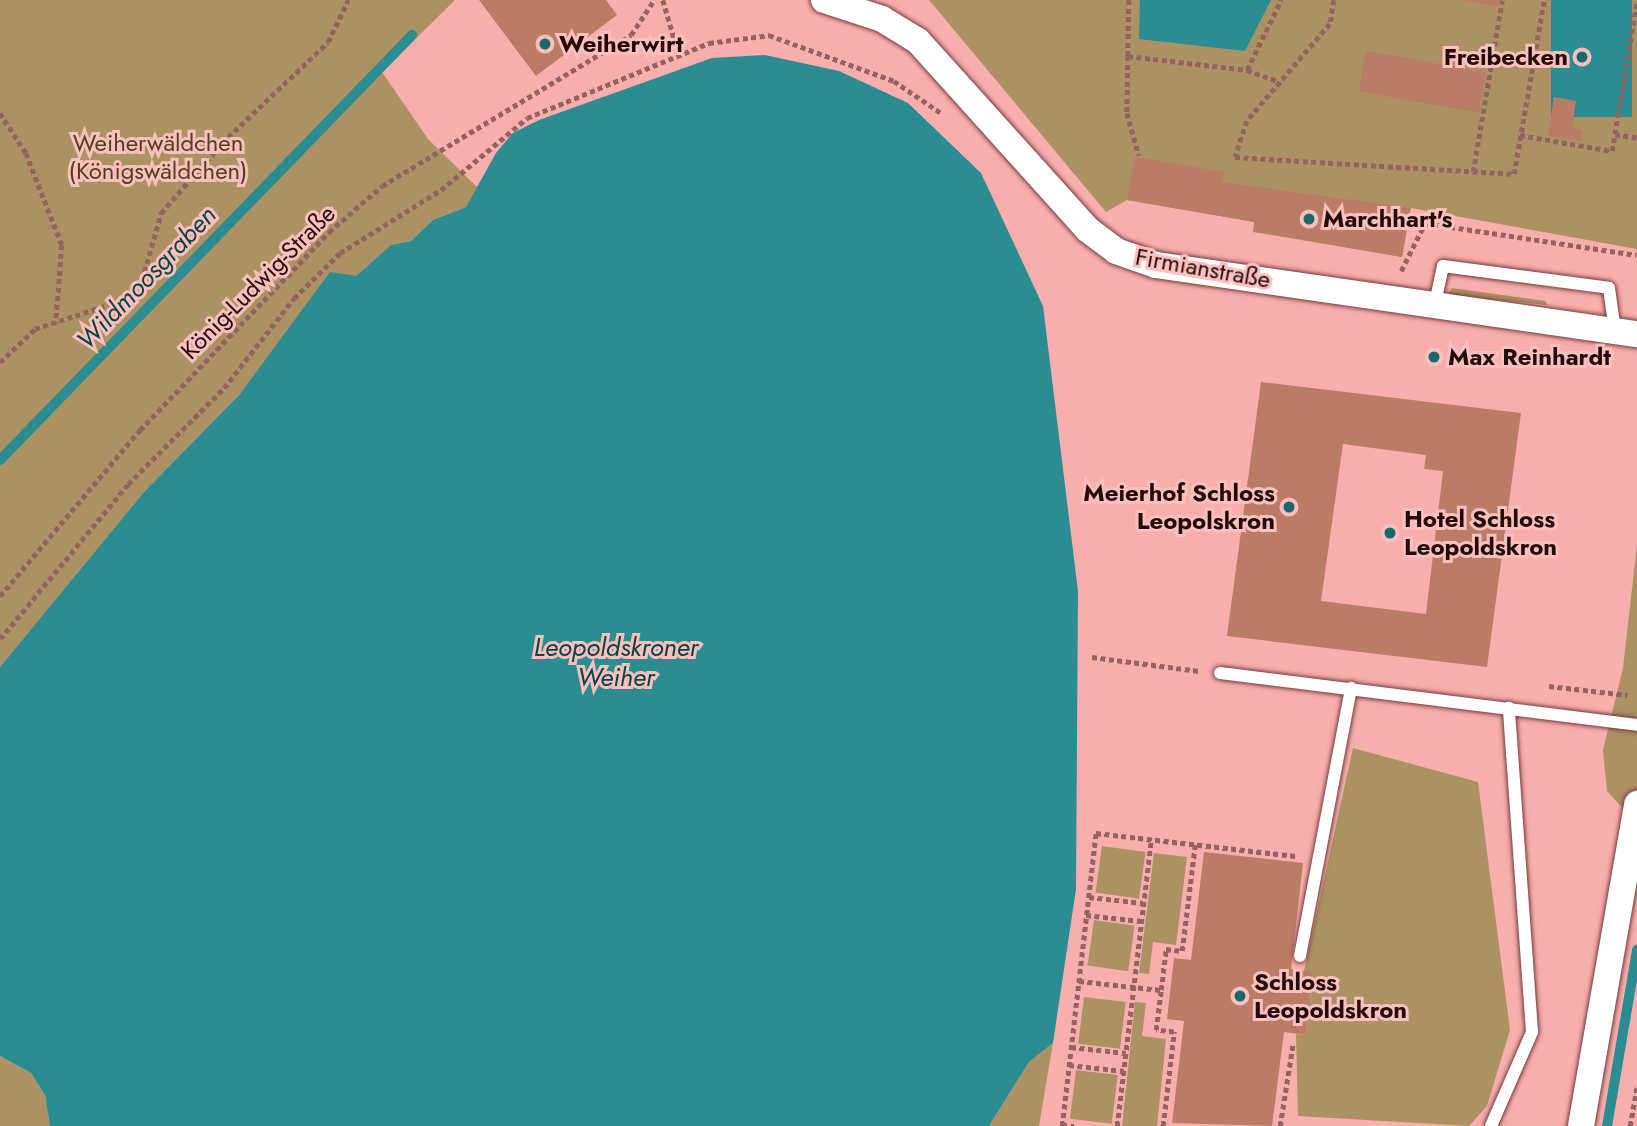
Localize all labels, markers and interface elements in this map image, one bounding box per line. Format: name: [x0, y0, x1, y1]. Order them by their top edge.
place label: Weiherwirt: [559, 30, 683, 58]
marker: Weiherwirt: [537, 36, 553, 52]
place label: Freibecken: [1444, 43, 1568, 71]
marker: Freibecken: [1574, 49, 1590, 65]
park label: Weiherwäldchen (Königswäldchen): [68, 129, 248, 185]
street label: König-Ludwig-Straße: [175, 199, 341, 365]
water label: Wildmoosgraben: [71, 200, 223, 356]
place label: Marchhart's: [1323, 205, 1452, 233]
marker: Marchhart's: [1301, 211, 1317, 227]
street label: Firmianstraße: [1133, 242, 1273, 294]
place label: Max Reinhardt: [1448, 343, 1611, 371]
marker: Max Reinhardt: [1426, 349, 1442, 365]
place label: Meierhof Schloss Leopolskron: [1083, 479, 1275, 535]
marker: Meierhof Schloss Leopolskron: [1281, 499, 1297, 515]
place label: Hotel Schloss Leopoldskron: [1404, 505, 1557, 561]
marker: Hotel Schloss Leopoldskron: [1382, 525, 1398, 541]
water label: Leopoldskroner Weiher: [534, 632, 698, 694]
place label: Schloss Leopoldskron: [1254, 968, 1407, 1024]
marker: Schloss Leopoldskron: [1232, 988, 1248, 1004]

